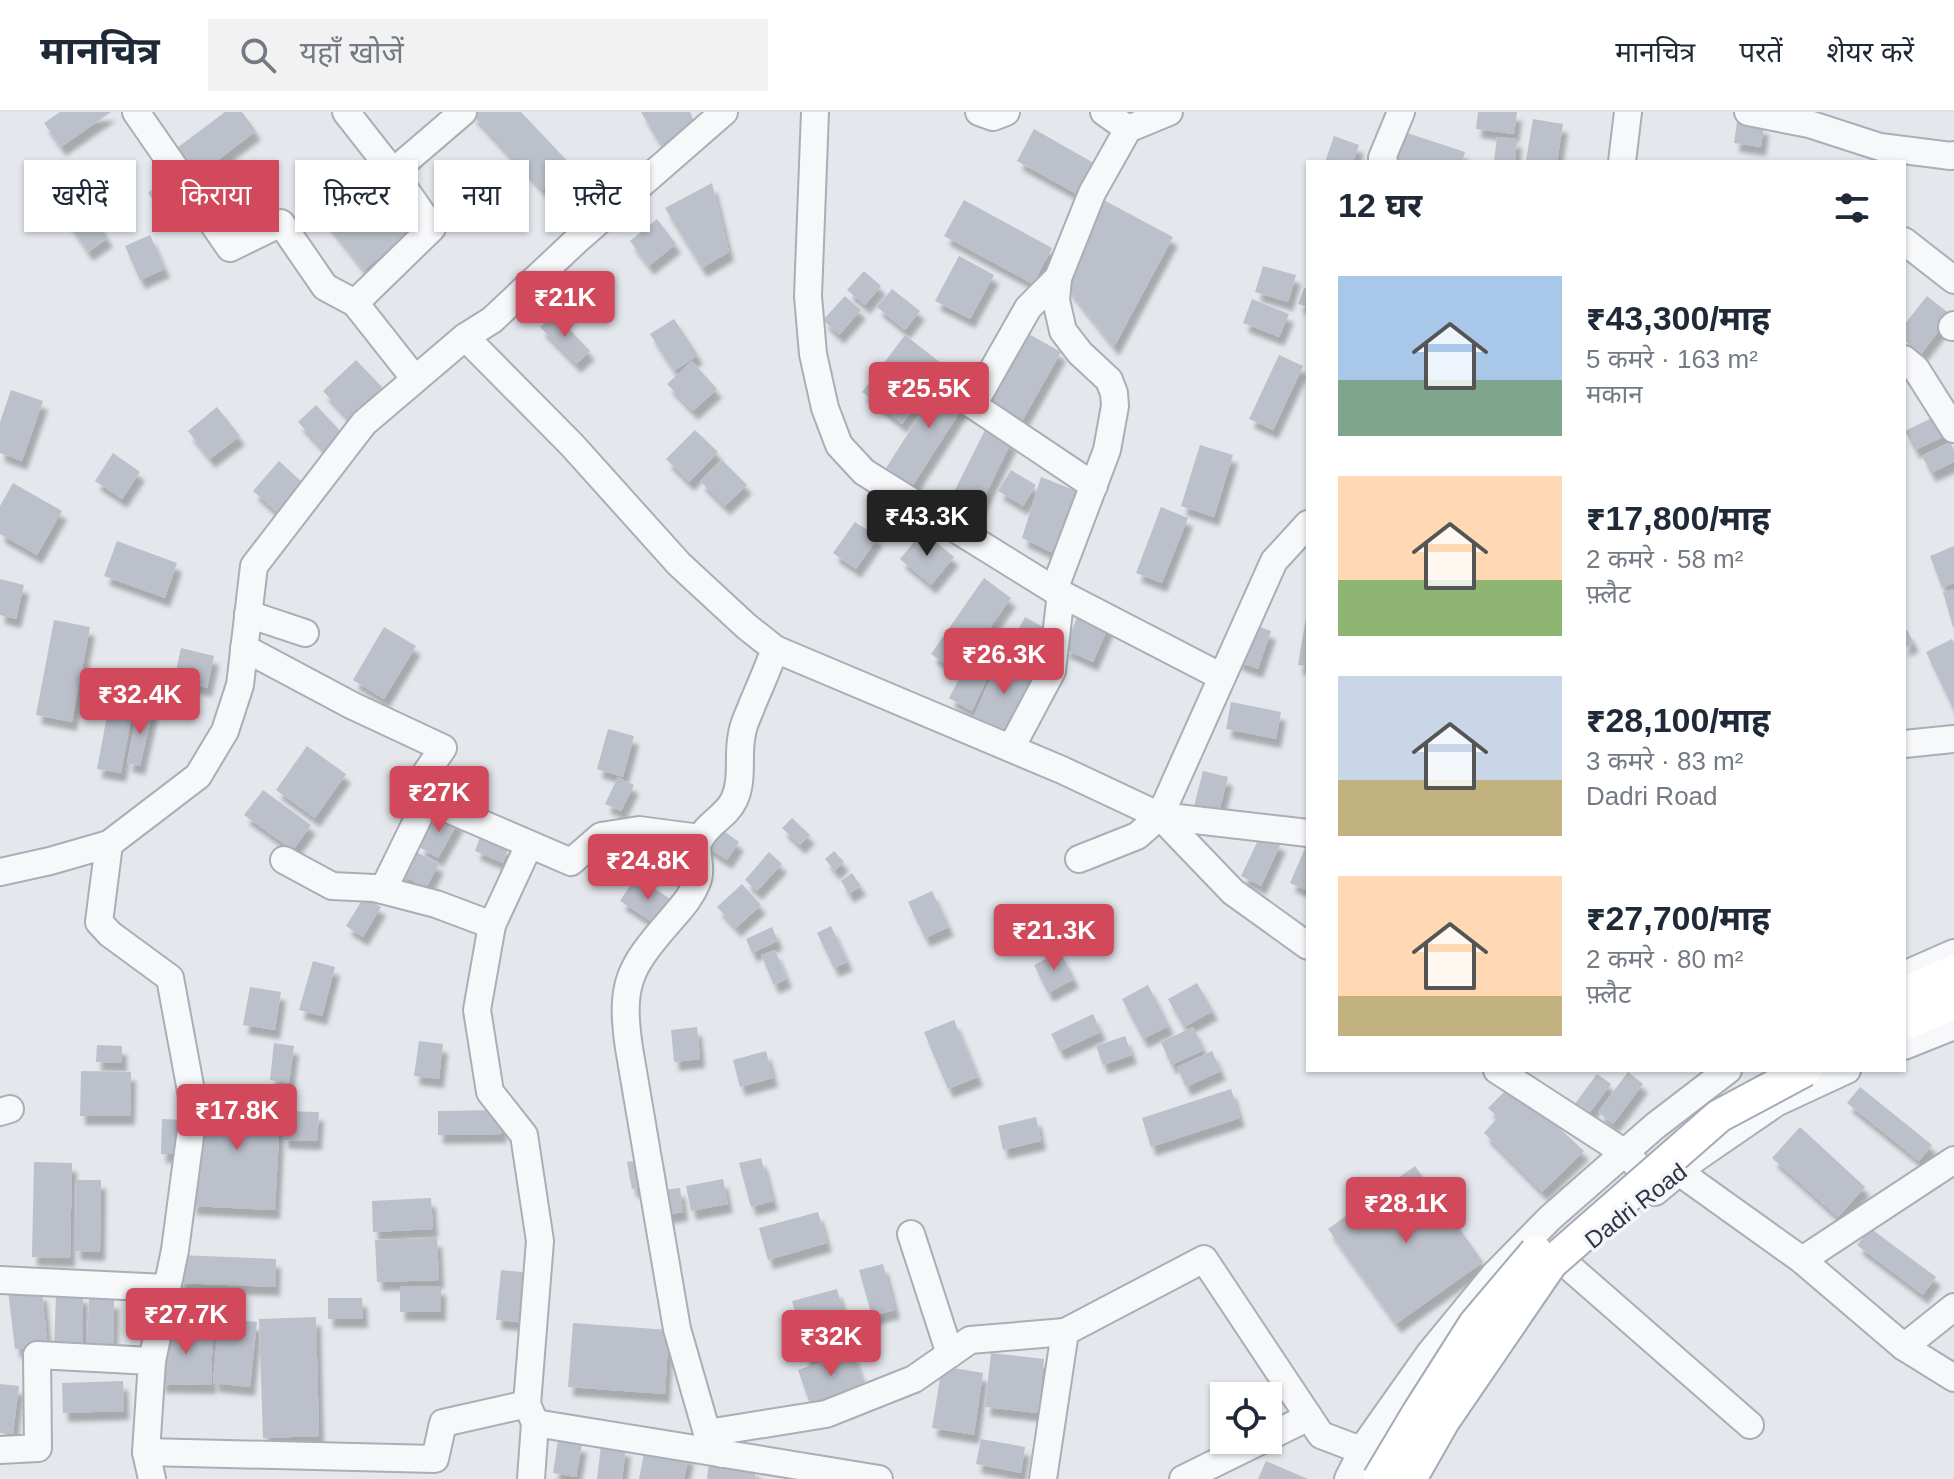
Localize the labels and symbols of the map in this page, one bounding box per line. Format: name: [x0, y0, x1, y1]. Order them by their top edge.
pin: ₹21K: [518, 271, 612, 339]
pin: ₹25.5K: [864, 362, 994, 430]
pin: ₹43.3K: [862, 490, 992, 558]
pin: ₹26.3K: [939, 628, 1069, 696]
pin: ₹32.4K: [75, 668, 205, 736]
pin: ₹27K: [392, 766, 486, 834]
pin: ₹24.8K: [583, 834, 713, 902]
pin: ₹21.3K: [989, 904, 1119, 972]
pin: ₹17.8K: [172, 1084, 302, 1152]
street label: Dadri Road: [1580, 1158, 1692, 1254]
pin: ₹28.1K: [1341, 1177, 1471, 1245]
pin: ₹27.7K: [121, 1288, 251, 1356]
pin: ₹32K: [784, 1310, 878, 1378]

